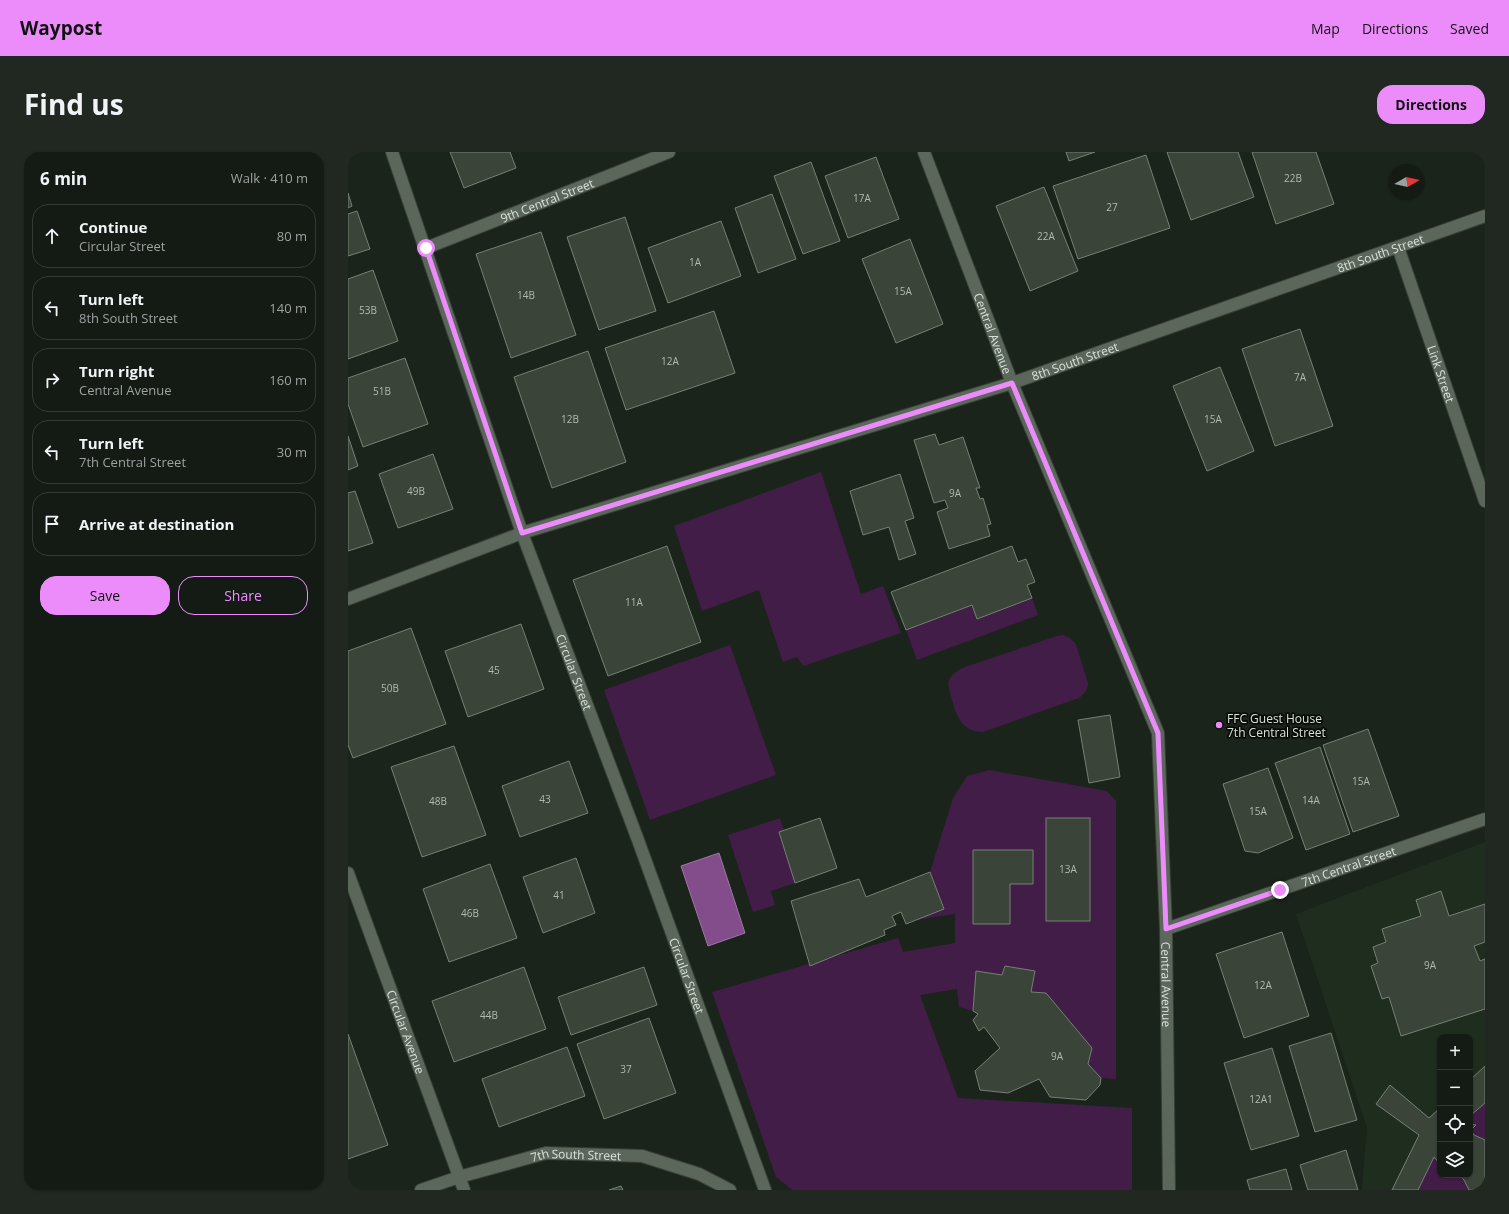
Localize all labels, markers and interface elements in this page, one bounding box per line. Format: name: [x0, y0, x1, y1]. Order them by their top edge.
text: Waypost: [20, 15, 102, 41]
text: Map: [1311, 19, 1340, 38]
text: Directions: [1362, 19, 1428, 38]
text: Saved: [1450, 19, 1489, 38]
text: Find us: [24, 85, 124, 123]
button: Directions: [1377, 85, 1485, 124]
north arrow: [1389, 164, 1425, 200]
text: 6 min: [40, 167, 87, 190]
text: Walk · 410 m: [231, 169, 308, 187]
house number: 22B: [1284, 171, 1302, 185]
street label: 9th Central Street: [498, 174, 596, 226]
house number: 17A: [853, 191, 872, 205]
house number: 27: [1106, 200, 1118, 214]
text: Continue: [79, 217, 147, 237]
icon: ahead: [41, 225, 63, 247]
text: 80 m: [277, 227, 307, 245]
house number: 22A: [1037, 229, 1056, 243]
street label: 8th South Street: [1334, 230, 1426, 276]
text: Circular Street: [79, 237, 166, 255]
route start: [417, 239, 435, 257]
house number: 1A: [689, 255, 702, 269]
house number: 15A: [894, 284, 913, 298]
house number: 14B: [517, 288, 535, 302]
text: Turn left: [79, 289, 144, 309]
street label: Central Avenue: [970, 290, 1016, 376]
icon: left: [41, 297, 63, 319]
text: 140 m: [269, 299, 307, 317]
house number: 53B: [359, 303, 377, 317]
text: 8th South Street: [79, 309, 178, 327]
street label: 8th South Street: [1029, 338, 1121, 384]
street label: Link Street: [1424, 343, 1459, 405]
house number: 12A: [661, 354, 680, 368]
text: Turn right: [79, 361, 154, 381]
icon: right: [41, 369, 63, 391]
house number: 7A: [1294, 370, 1307, 384]
text: 160 m: [269, 371, 307, 389]
text: Central Avenue: [79, 381, 172, 399]
house number: 51B: [373, 384, 391, 398]
house number: 12B: [561, 412, 579, 426]
house number: 15A: [1204, 412, 1223, 426]
text: Turn left: [79, 433, 144, 453]
icon: left: [41, 441, 63, 463]
text: 30 m: [277, 443, 307, 461]
text: 7th Central Street: [79, 453, 186, 471]
house number: 49B: [407, 484, 425, 498]
house number: 9A: [949, 486, 962, 500]
icon: arrive: [41, 513, 63, 535]
text: Arrive at destination: [79, 514, 234, 534]
button: Save: [40, 576, 170, 615]
button: Share: [178, 576, 308, 615]
house number: 11A: [625, 595, 644, 609]
street label: Circular Street: [552, 631, 597, 712]
house number: 45: [488, 663, 500, 677]
house number: 50B: [381, 681, 399, 695]
place label: FFC Guest House 7th Central Street: [1227, 710, 1326, 741]
marker: FFC Guest House 7th Central Street: [1214, 720, 1224, 730]
house number: 15A: [1352, 774, 1371, 788]
house number: 43: [539, 792, 551, 806]
house number: 14A: [1302, 793, 1321, 807]
house number: 48B: [429, 794, 447, 808]
house number: 15A: [1249, 804, 1268, 818]
street label: 7th Central Street: [1299, 842, 1398, 890]
house number: 13A: [1059, 862, 1078, 876]
route end: [1271, 881, 1289, 899]
house number: 41: [553, 888, 565, 902]
house number: 46B: [461, 906, 479, 920]
street label: Circular Street: [666, 935, 709, 1016]
street label: Central Avenue: [1158, 942, 1176, 1028]
house number: 9A: [1424, 958, 1437, 972]
house number: 12A: [1254, 978, 1273, 992]
street label: Circular Avenue: [383, 987, 429, 1076]
house number: 44B: [480, 1008, 498, 1022]
map controls: [1437, 1034, 1473, 1178]
button: +: [1437, 1034, 1473, 1070]
house number: 9A: [1051, 1049, 1064, 1063]
house number: 37: [620, 1062, 632, 1076]
button: −: [1437, 1070, 1473, 1106]
house number: 12A1: [1249, 1092, 1273, 1106]
button: locate: [1437, 1106, 1473, 1142]
button: layers: [1437, 1142, 1473, 1178]
street label: 7th South Street: [528, 1144, 621, 1165]

